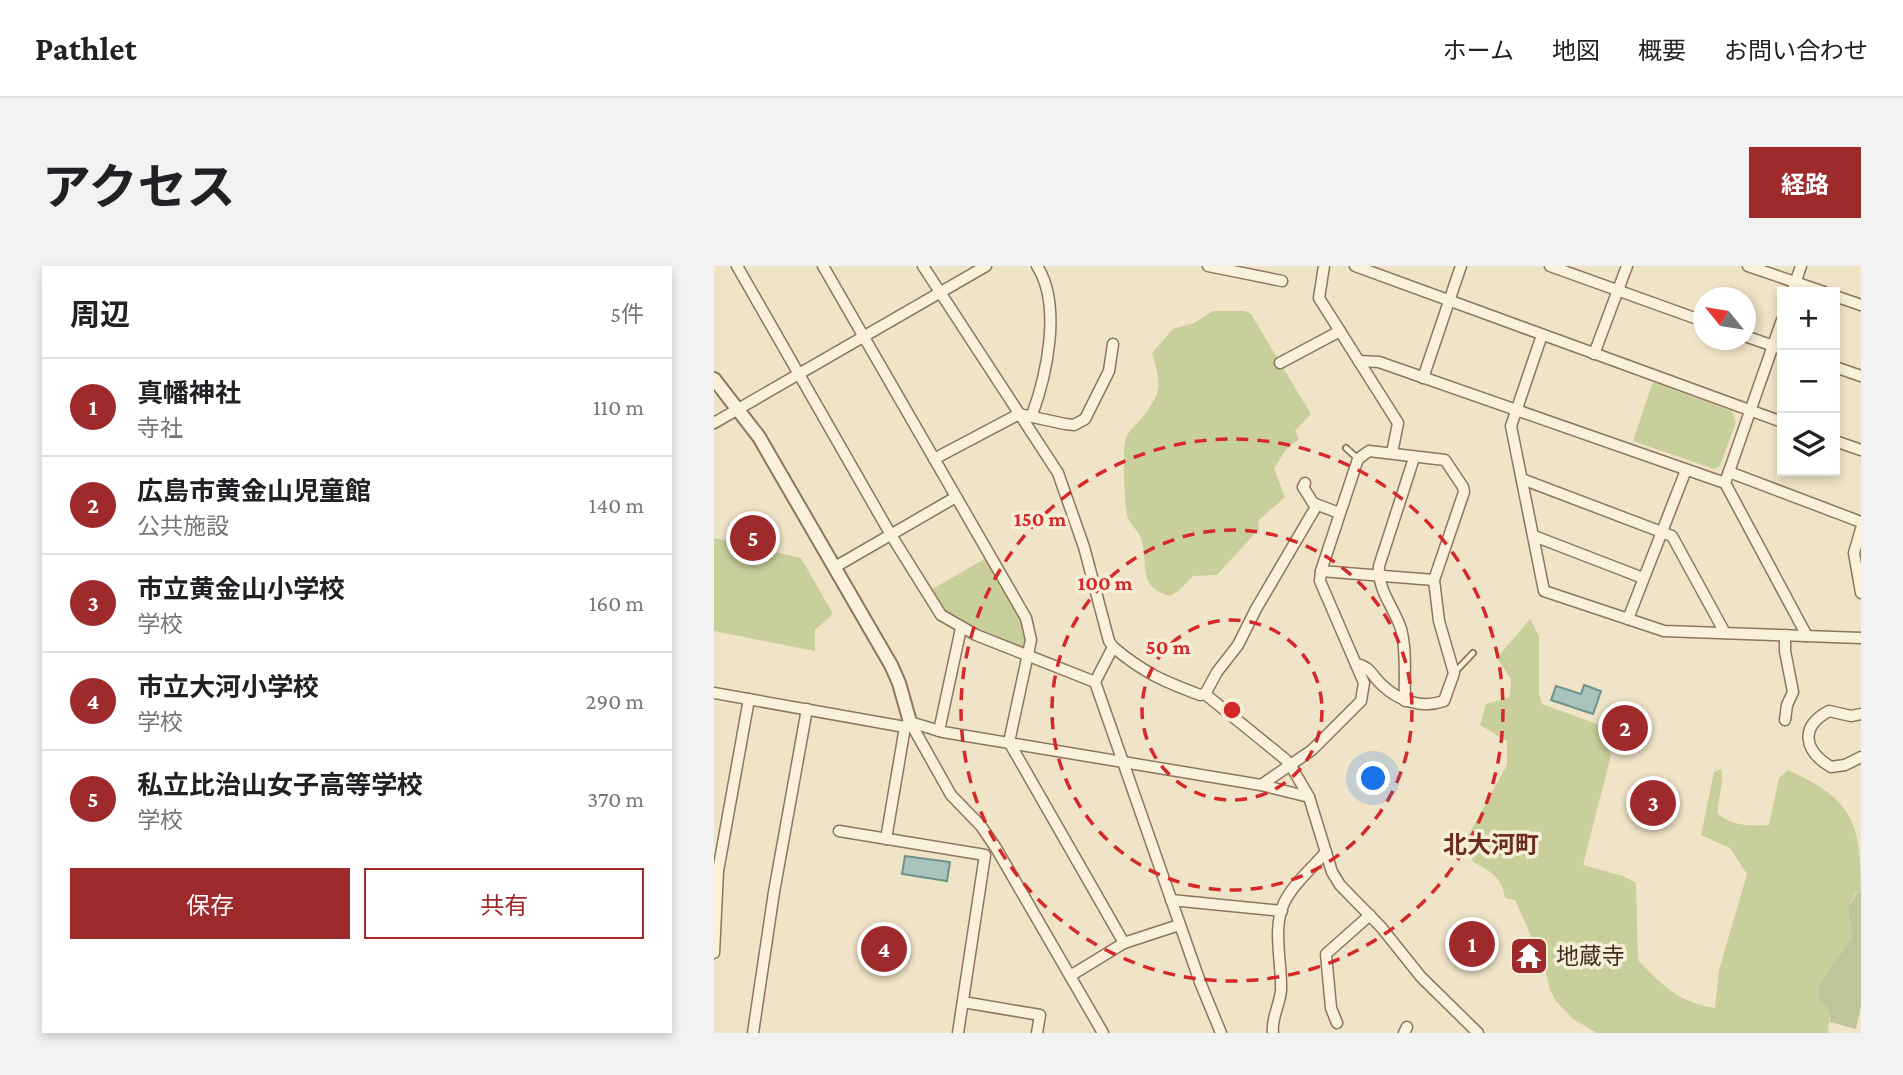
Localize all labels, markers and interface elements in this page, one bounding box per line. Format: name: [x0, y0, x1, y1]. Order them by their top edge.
text: Pathlet: [35, 30, 137, 67]
text: ホーム: [1443, 37, 1514, 64]
text: 地図: [1552, 37, 1600, 64]
text: 概要: [1638, 37, 1686, 64]
text: お問い合わせ: [1724, 37, 1868, 64]
button: 経路: [1749, 147, 1861, 218]
text: アクセス: [42, 160, 236, 215]
north arrow: [1693, 287, 1756, 350]
map controls: [1777, 287, 1840, 476]
button: +: [1777, 287, 1840, 350]
text: 周辺: [70, 298, 130, 331]
text: 5件: [610, 301, 644, 327]
button: −: [1777, 350, 1840, 413]
text: 真幡神社: [137, 379, 241, 408]
text: 1: [89, 394, 97, 420]
text: 110 m: [593, 394, 644, 420]
button: layers: [1777, 413, 1840, 476]
text: 寺社: [137, 415, 183, 441]
text: 広島市黄金山児童館: [137, 477, 371, 506]
text: 2: [87, 492, 99, 518]
text: 140 m: [589, 492, 644, 518]
text: 150 m: [1014, 507, 1067, 531]
pin: 5: [730, 512, 776, 564]
text: 公共施設: [137, 513, 229, 539]
text: 100 m: [1077, 571, 1133, 595]
text: 市立黄金山小学校: [137, 575, 345, 604]
text: 3: [87, 590, 99, 616]
text: 160 m: [589, 590, 644, 616]
text: 学校: [137, 611, 183, 637]
text: 50 m: [1146, 635, 1191, 659]
text: 市立大河小学校: [137, 673, 319, 702]
text: 4: [87, 688, 99, 714]
text: 290 m: [586, 688, 644, 714]
centre of rings: [1220, 698, 1244, 722]
pin: 2: [1602, 702, 1648, 754]
text: 学校: [137, 709, 183, 735]
your location: [1356, 761, 1390, 795]
text: 私立比治山女子高等学校: [137, 771, 423, 800]
pin: 3: [1630, 777, 1676, 829]
text: 5: [87, 786, 99, 812]
text: 370 m: [587, 786, 644, 812]
text: 学校: [137, 807, 183, 833]
district label: 北大河町: [1443, 831, 1539, 858]
button: 保存: [70, 868, 350, 939]
button: 共有: [364, 868, 644, 939]
pin: 1: [1449, 918, 1495, 970]
pin: 4: [861, 923, 907, 975]
temple icon: 地蔵寺: [1508, 935, 1550, 977]
place label: 地蔵寺: [1556, 943, 1625, 969]

